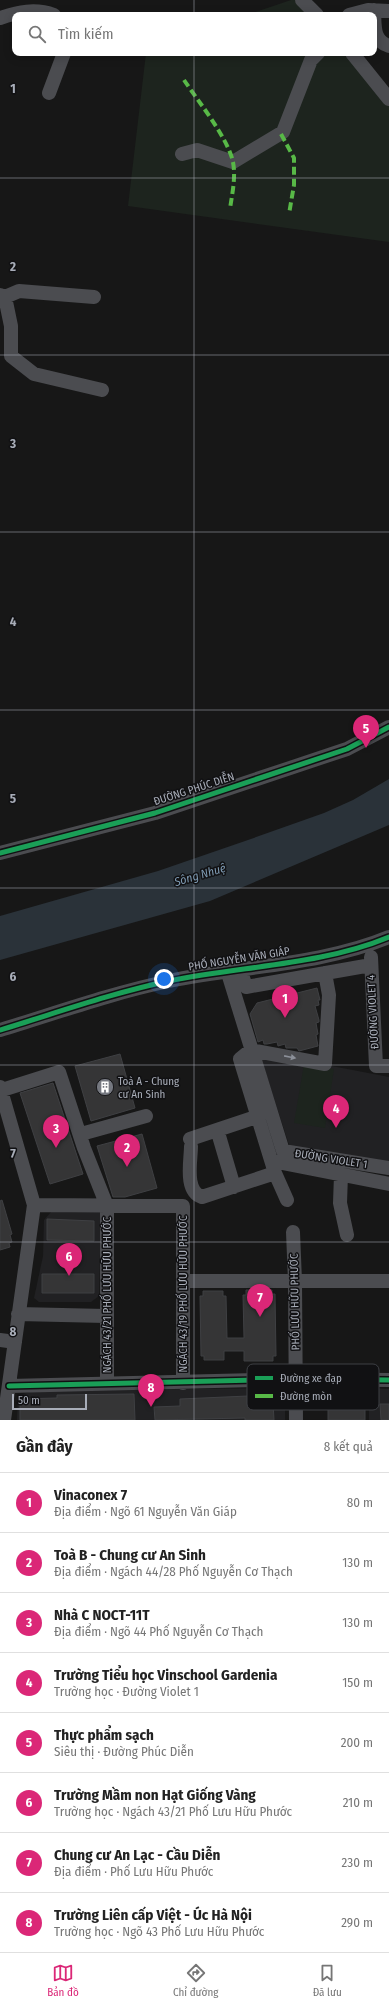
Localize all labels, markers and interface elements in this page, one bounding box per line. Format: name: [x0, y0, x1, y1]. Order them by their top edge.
search box: [12, 12, 377, 56]
icon: search: [26, 23, 48, 45]
text: Tìm kiếm: [58, 25, 114, 43]
text: 1: [10, 81, 16, 96]
text: 2: [9, 259, 16, 274]
text: 3: [9, 436, 16, 451]
text: 4: [10, 614, 17, 629]
pin: 5: [353, 715, 379, 748]
street label: ĐƯỜNG PHÚC DIỄN: [152, 769, 236, 808]
text: 5: [10, 791, 16, 806]
water label: Sông Nhuệ: [172, 861, 228, 889]
street label: PHỐ NGUYỄN VĂN GIÁP: [187, 943, 291, 973]
text: 6: [10, 969, 17, 984]
your location: [154, 969, 174, 989]
street label: ĐƯỜNG VIOLET 4: [364, 974, 381, 1050]
pin: 1: [272, 985, 298, 1018]
one-way arrow: [283, 1054, 296, 1060]
place label: Toà A - Chung cư An Sinh: [118, 1075, 180, 1101]
building icon: Toà A - Chung cư An Sinh: [95, 1077, 115, 1097]
pin: 4: [323, 1095, 349, 1128]
pin: 3: [43, 1115, 69, 1148]
pin: 2: [114, 1134, 140, 1167]
text: 7: [10, 1146, 16, 1161]
street label: ĐƯỜNG VIOLET 1: [294, 1146, 368, 1171]
street label: NGÁCH 43/19 PHỐ LƯU HỮU PHƯỚC: [175, 1215, 190, 1372]
street label: NGÁCH 43/21 PHỐ LƯU HỮU PHƯỚC: [99, 1216, 114, 1373]
pin: 6: [56, 1243, 82, 1276]
street label: PHỐ LƯU HỮU PHƯỚC: [286, 1253, 302, 1351]
pin: 7: [247, 1284, 273, 1317]
text: 8: [10, 1324, 17, 1339]
legend: [247, 1364, 379, 1410]
text: Đường xe đạp: [280, 1372, 342, 1385]
pin: 8: [138, 1374, 164, 1407]
text: Đường mòn: [280, 1390, 332, 1403]
scale bar: [12, 1392, 87, 1411]
text: 50 m: [18, 1394, 40, 1407]
text: Gần đây: [16, 1436, 73, 1457]
text: 8 kết quả: [324, 1439, 373, 1454]
text: Vinaconex 7: [54, 1486, 127, 1504]
text: 1: [26, 1495, 32, 1510]
text: 80 m: [347, 1495, 373, 1510]
text: Địa điểm · Ngõ 61 Nguyễn Văn Giáp: [54, 1504, 237, 1519]
text: Toà B - Chung cư An Sinh: [54, 1546, 206, 1564]
text: 2: [26, 1555, 32, 1570]
text: 130 m: [342, 1555, 373, 1570]
text: Địa điểm · Ngách 44/28 Phố Nguyễn Cơ Thạch: [54, 1564, 293, 1579]
text: Nhà C NOCT-11T: [54, 1606, 150, 1624]
text: 3: [26, 1615, 32, 1630]
text: 130 m: [342, 1615, 373, 1630]
text: Địa điểm · Ngõ 44 Phố Nguyễn Cơ Thạch: [54, 1624, 263, 1639]
text: Trường Tiểu học Vinschool Gardenia: [54, 1666, 277, 1684]
text: 4: [26, 1675, 32, 1690]
text: 150 m: [342, 1675, 373, 1690]
text: Trường học · Đường Violet 1: [54, 1684, 199, 1699]
text: Thực phẩm sạch: [54, 1726, 154, 1744]
text: 5: [26, 1735, 32, 1750]
text: 200 m: [341, 1735, 373, 1750]
text: Siêu thị · Đường Phúc Diễn: [54, 1744, 194, 1759]
text: Trường Mầm non Hạt Giống Vàng: [54, 1786, 256, 1804]
text: 6: [26, 1795, 32, 1810]
text: 210 m: [343, 1795, 373, 1810]
text: Trường học · Ngách 43/21 Phố Lưu Hữu Phước: [54, 1804, 292, 1819]
text: Chung cư An Lạc - Cầu Diễn: [54, 1846, 220, 1864]
text: 7: [26, 1855, 32, 1870]
text: 230 m: [342, 1855, 373, 1870]
text: Địa điểm · Phố Lưu Hữu Phước: [54, 1864, 213, 1879]
text: Trường Liên cấp Việt - Úc Hà Nội: [54, 1906, 252, 1924]
text: 8: [26, 1915, 32, 1930]
text: 290 m: [341, 1915, 373, 1930]
text: Trường học · Ngõ 43 Phố Lưu Hữu Phước: [54, 1924, 264, 1939]
tab: Bản đồ: [47, 1962, 79, 1999]
tab: Chỉ đường: [173, 1962, 218, 1999]
tab: Đã lưu: [313, 1962, 342, 1999]

